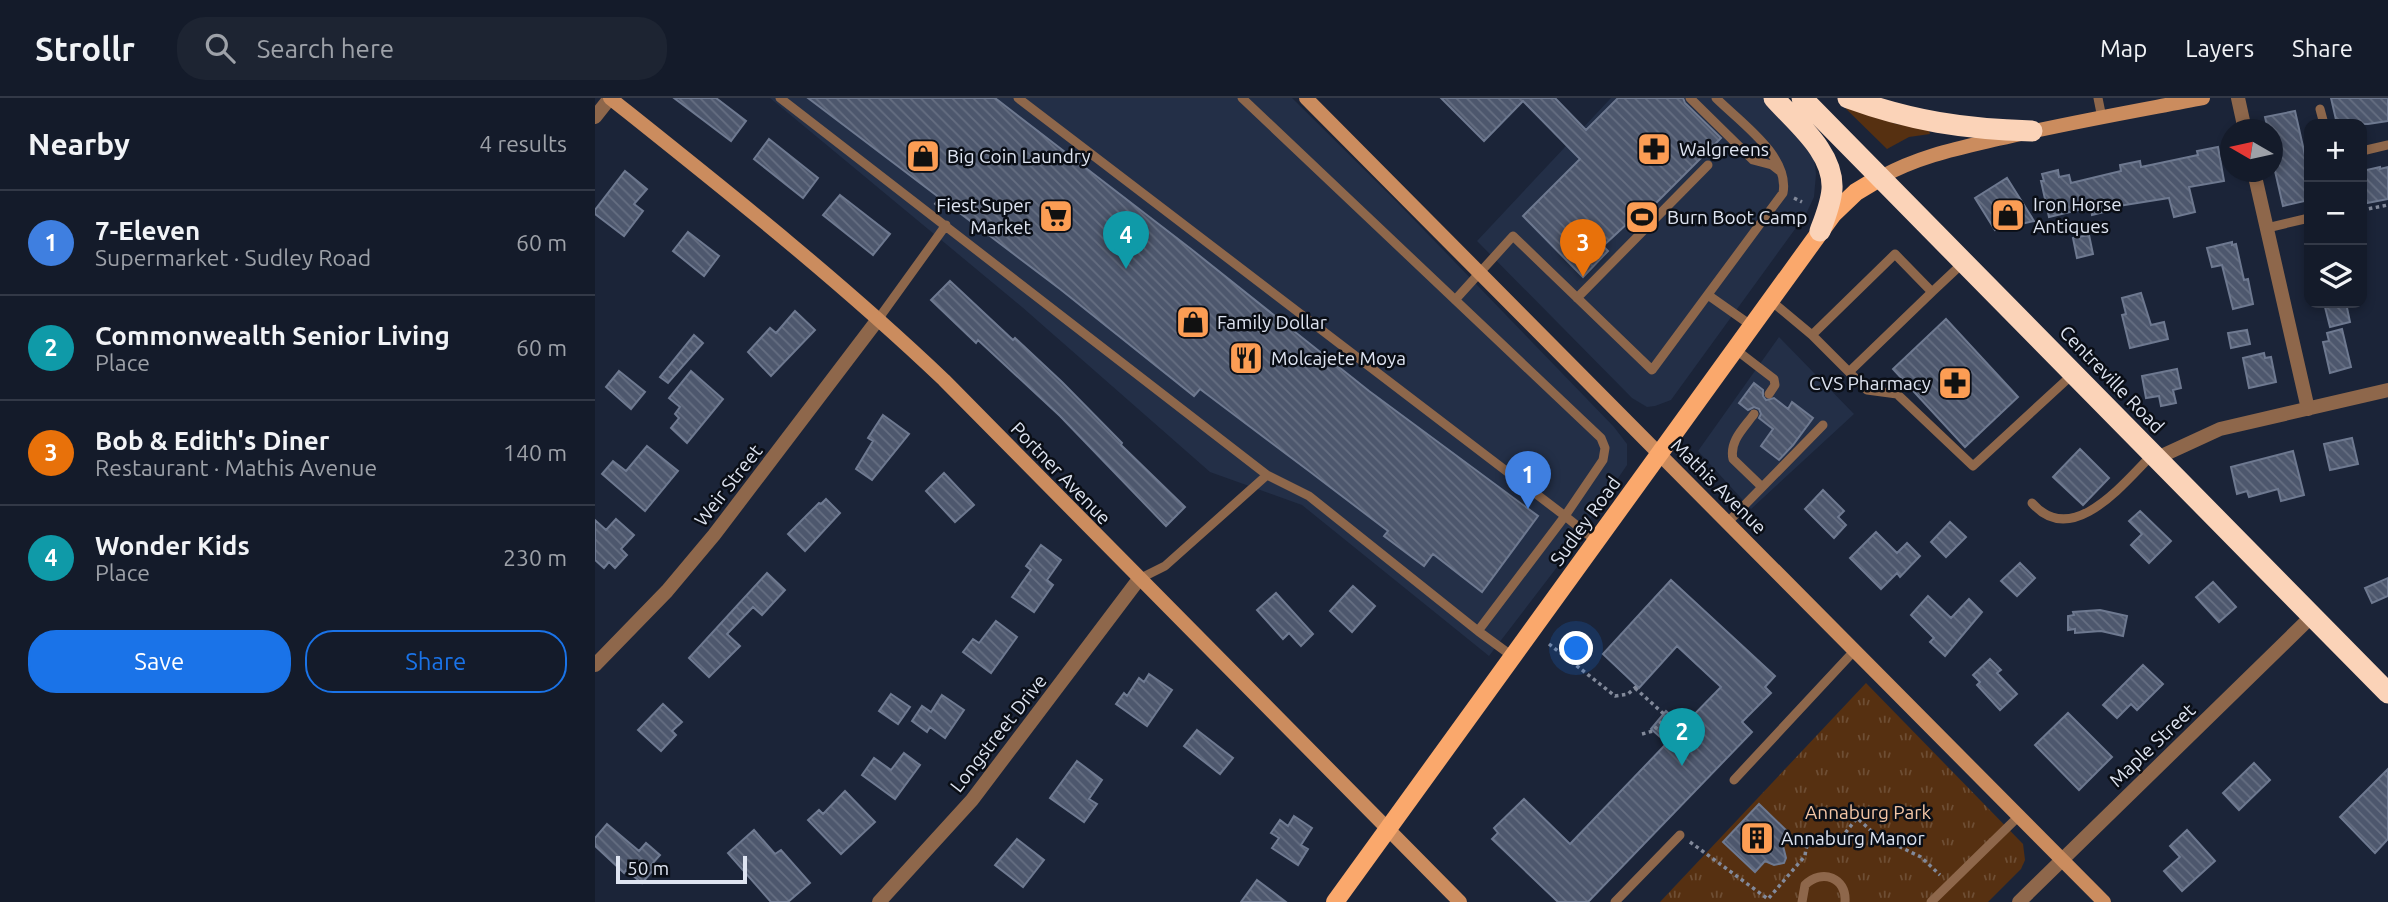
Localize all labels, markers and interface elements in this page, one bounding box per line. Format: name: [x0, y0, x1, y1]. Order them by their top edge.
search box: [177, 17, 667, 80]
icon: search: [201, 29, 239, 67]
text: Strollr: [35, 30, 135, 67]
text: Search here: [257, 34, 394, 63]
text: Map: [2100, 35, 2147, 62]
text: Layers: [2185, 35, 2254, 62]
text: Share: [2292, 35, 2353, 62]
north arrow: [2220, 119, 2283, 182]
map controls: [2304, 119, 2367, 308]
button: +: [2304, 119, 2367, 182]
text: Nearby: [28, 127, 130, 161]
pharmacy icon: Walgreens: [1635, 130, 1673, 168]
text: 4 results: [479, 131, 567, 156]
shop icon: Big Coin Laundry: [904, 137, 942, 175]
place label: Walgreens: [1679, 138, 1769, 160]
place label: Big Coin Laundry: [947, 145, 1091, 167]
button: −: [2304, 182, 2367, 245]
place label: Iron Horse Antiques: [2033, 193, 2122, 237]
place label: Fiest Super Market: [936, 194, 1032, 238]
shop icon: Iron Horse Antiques: [1989, 196, 2027, 234]
supermarket icon: Fiest Super Market: [1037, 197, 1075, 235]
sports icon: Burn Boot Camp: [1623, 198, 1661, 236]
place label: Burn Boot Camp: [1667, 206, 1807, 228]
pin: 4: [1103, 211, 1149, 269]
text: 7-Eleven: [95, 216, 200, 245]
pin: 3: [1560, 219, 1606, 277]
text: 1: [45, 230, 57, 255]
text: 60 m: [516, 230, 567, 255]
text: Supermarket · Sudley Road: [95, 245, 371, 270]
button: layers: [2304, 245, 2367, 308]
shop icon: Family Dollar: [1174, 303, 1212, 341]
place label: Family Dollar: [1217, 311, 1327, 333]
text: Commonwealth Senior Living: [95, 321, 450, 350]
street label: Centreville Road: [2055, 321, 2169, 437]
text: 2: [45, 335, 57, 360]
text: 60 m: [516, 335, 567, 360]
restaurant icon: Molcajete Moya: [1227, 339, 1265, 377]
place label: Molcajete Moya: [1271, 347, 1406, 369]
text: Place: [95, 350, 150, 375]
pharmacy icon: CVS Pharmacy: [1936, 364, 1974, 402]
place label: CVS Pharmacy: [1809, 372, 1931, 394]
street label: Portner Avenue: [1007, 417, 1115, 529]
text: Bob & Edith's Diner: [95, 426, 330, 455]
street label: Mathis Avenue: [1667, 434, 1771, 538]
text: 3: [45, 440, 57, 465]
text: 140 m: [503, 440, 567, 465]
street label: Weir Street: [689, 440, 767, 530]
pin: 1: [1505, 451, 1551, 509]
text: Restaurant · Mathis Avenue: [95, 455, 377, 480]
street label: Sudley Road: [1545, 472, 1625, 570]
text: Wonder Kids: [95, 531, 250, 560]
text: 4: [45, 545, 57, 570]
text: 230 m: [503, 545, 567, 570]
text: Place: [95, 560, 150, 585]
button: Save: [28, 630, 291, 693]
button: Share: [305, 630, 567, 693]
your location: [1559, 631, 1593, 665]
street label: Longstreet Drive: [945, 670, 1051, 796]
street label: Maple Street: [2105, 698, 2200, 791]
pin: 2: [1659, 708, 1705, 766]
park label: Annaburg Park: [1805, 801, 1931, 823]
building icon: Annaburg Manor: [1738, 819, 1776, 857]
place label: Annaburg Manor: [1781, 827, 1925, 849]
scale bar: [616, 853, 747, 885]
text: 50 m: [627, 857, 669, 879]

